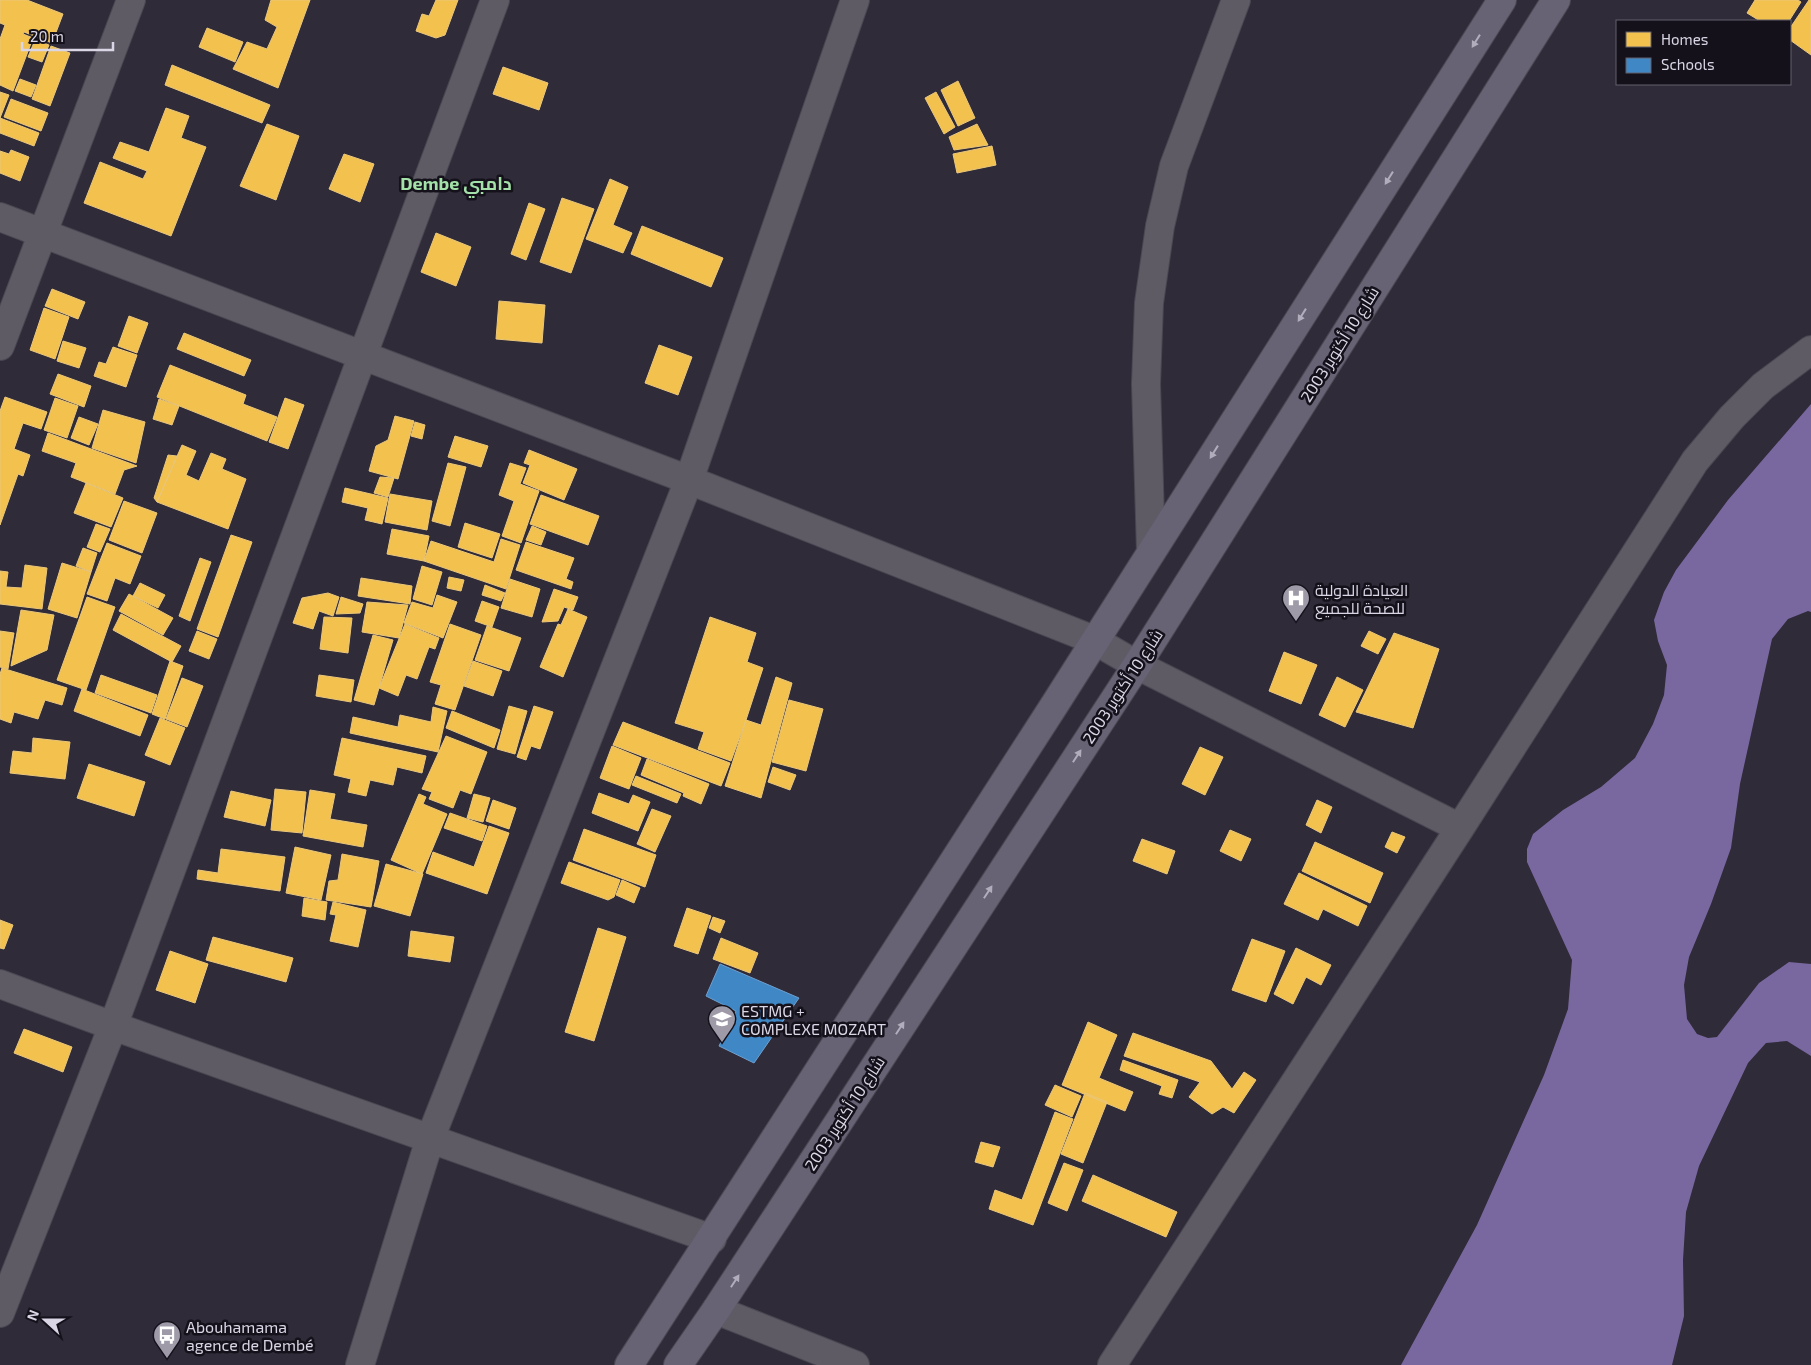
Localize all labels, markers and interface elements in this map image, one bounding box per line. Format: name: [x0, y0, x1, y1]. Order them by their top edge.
scale bar: [22, 20, 114, 52]
legend: [1616, 20, 1791, 85]
text: 20 m: [30, 27, 64, 45]
text: Homes: [1661, 30, 1708, 48]
one-way arrow: [1472, 35, 1481, 48]
text: Schools: [1661, 55, 1715, 73]
district label: Dembe دامبي: [400, 172, 512, 199]
one-way arrow: [1384, 172, 1394, 185]
street label: شارع 10 أكتوبر 2003: [1296, 283, 1385, 407]
one-way arrow: [1297, 309, 1306, 322]
one-way arrow: [1210, 446, 1219, 459]
place label: العيادة الدولية للصحة للجميع: [1315, 580, 1408, 620]
hospital icon: العيادة الدولية للصحة للجميع: [1281, 583, 1311, 622]
street label: شارع 10 أكتوبر 2003: [1078, 625, 1168, 748]
one-way arrow: [1072, 749, 1082, 762]
one-way arrow: [984, 885, 993, 898]
place label: ESTMG + COMPLEXE MOZART: [741, 1001, 886, 1038]
school or university icon: ESTMG + COMPLEXE MOZART: [707, 1004, 737, 1043]
one-way arrow: [895, 1021, 905, 1035]
street label: شارع 10 أكتوبر 2003: [800, 1052, 890, 1175]
one-way arrow: [730, 1275, 739, 1288]
north arrow: [20, 1295, 70, 1345]
text: N: [23, 1307, 42, 1323]
place label: Abouhamama agence de Dembé: [186, 1317, 314, 1354]
bus stop icon: Abouhamama agence de Dembé: [152, 1320, 182, 1359]

